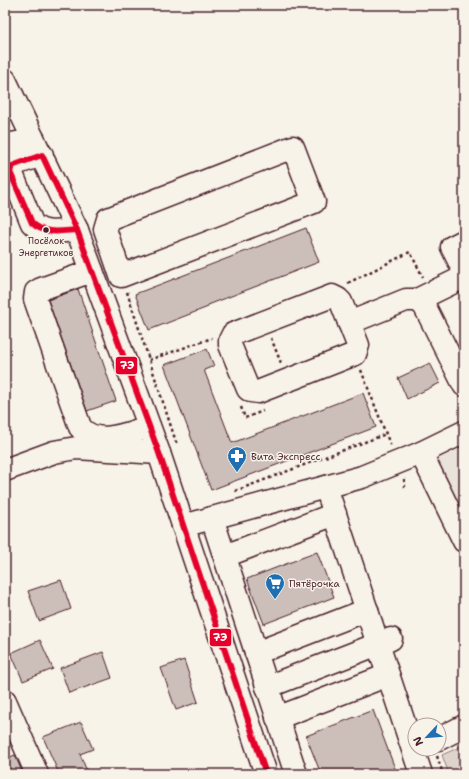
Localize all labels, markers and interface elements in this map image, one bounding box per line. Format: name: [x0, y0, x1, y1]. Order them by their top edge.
marker: Посёлок Энергетиков: [41, 225, 51, 235]
place label: Посёлок Энергетиков: [19, 235, 74, 259]
line badge: 7Э: [115, 356, 138, 375]
text: 7Э: [120, 358, 134, 373]
pharmacy icon: Вита Экспресс: [226, 445, 248, 473]
place label: Вита Экспресс: [251, 450, 320, 463]
supermarket icon: Пятёрочка: [264, 572, 286, 600]
place label: Пятёрочка: [289, 577, 340, 590]
line badge: 7Э: [209, 628, 232, 647]
text: 7Э: [213, 630, 227, 645]
north arrow: [407, 717, 447, 757]
text: N: [410, 734, 427, 748]

